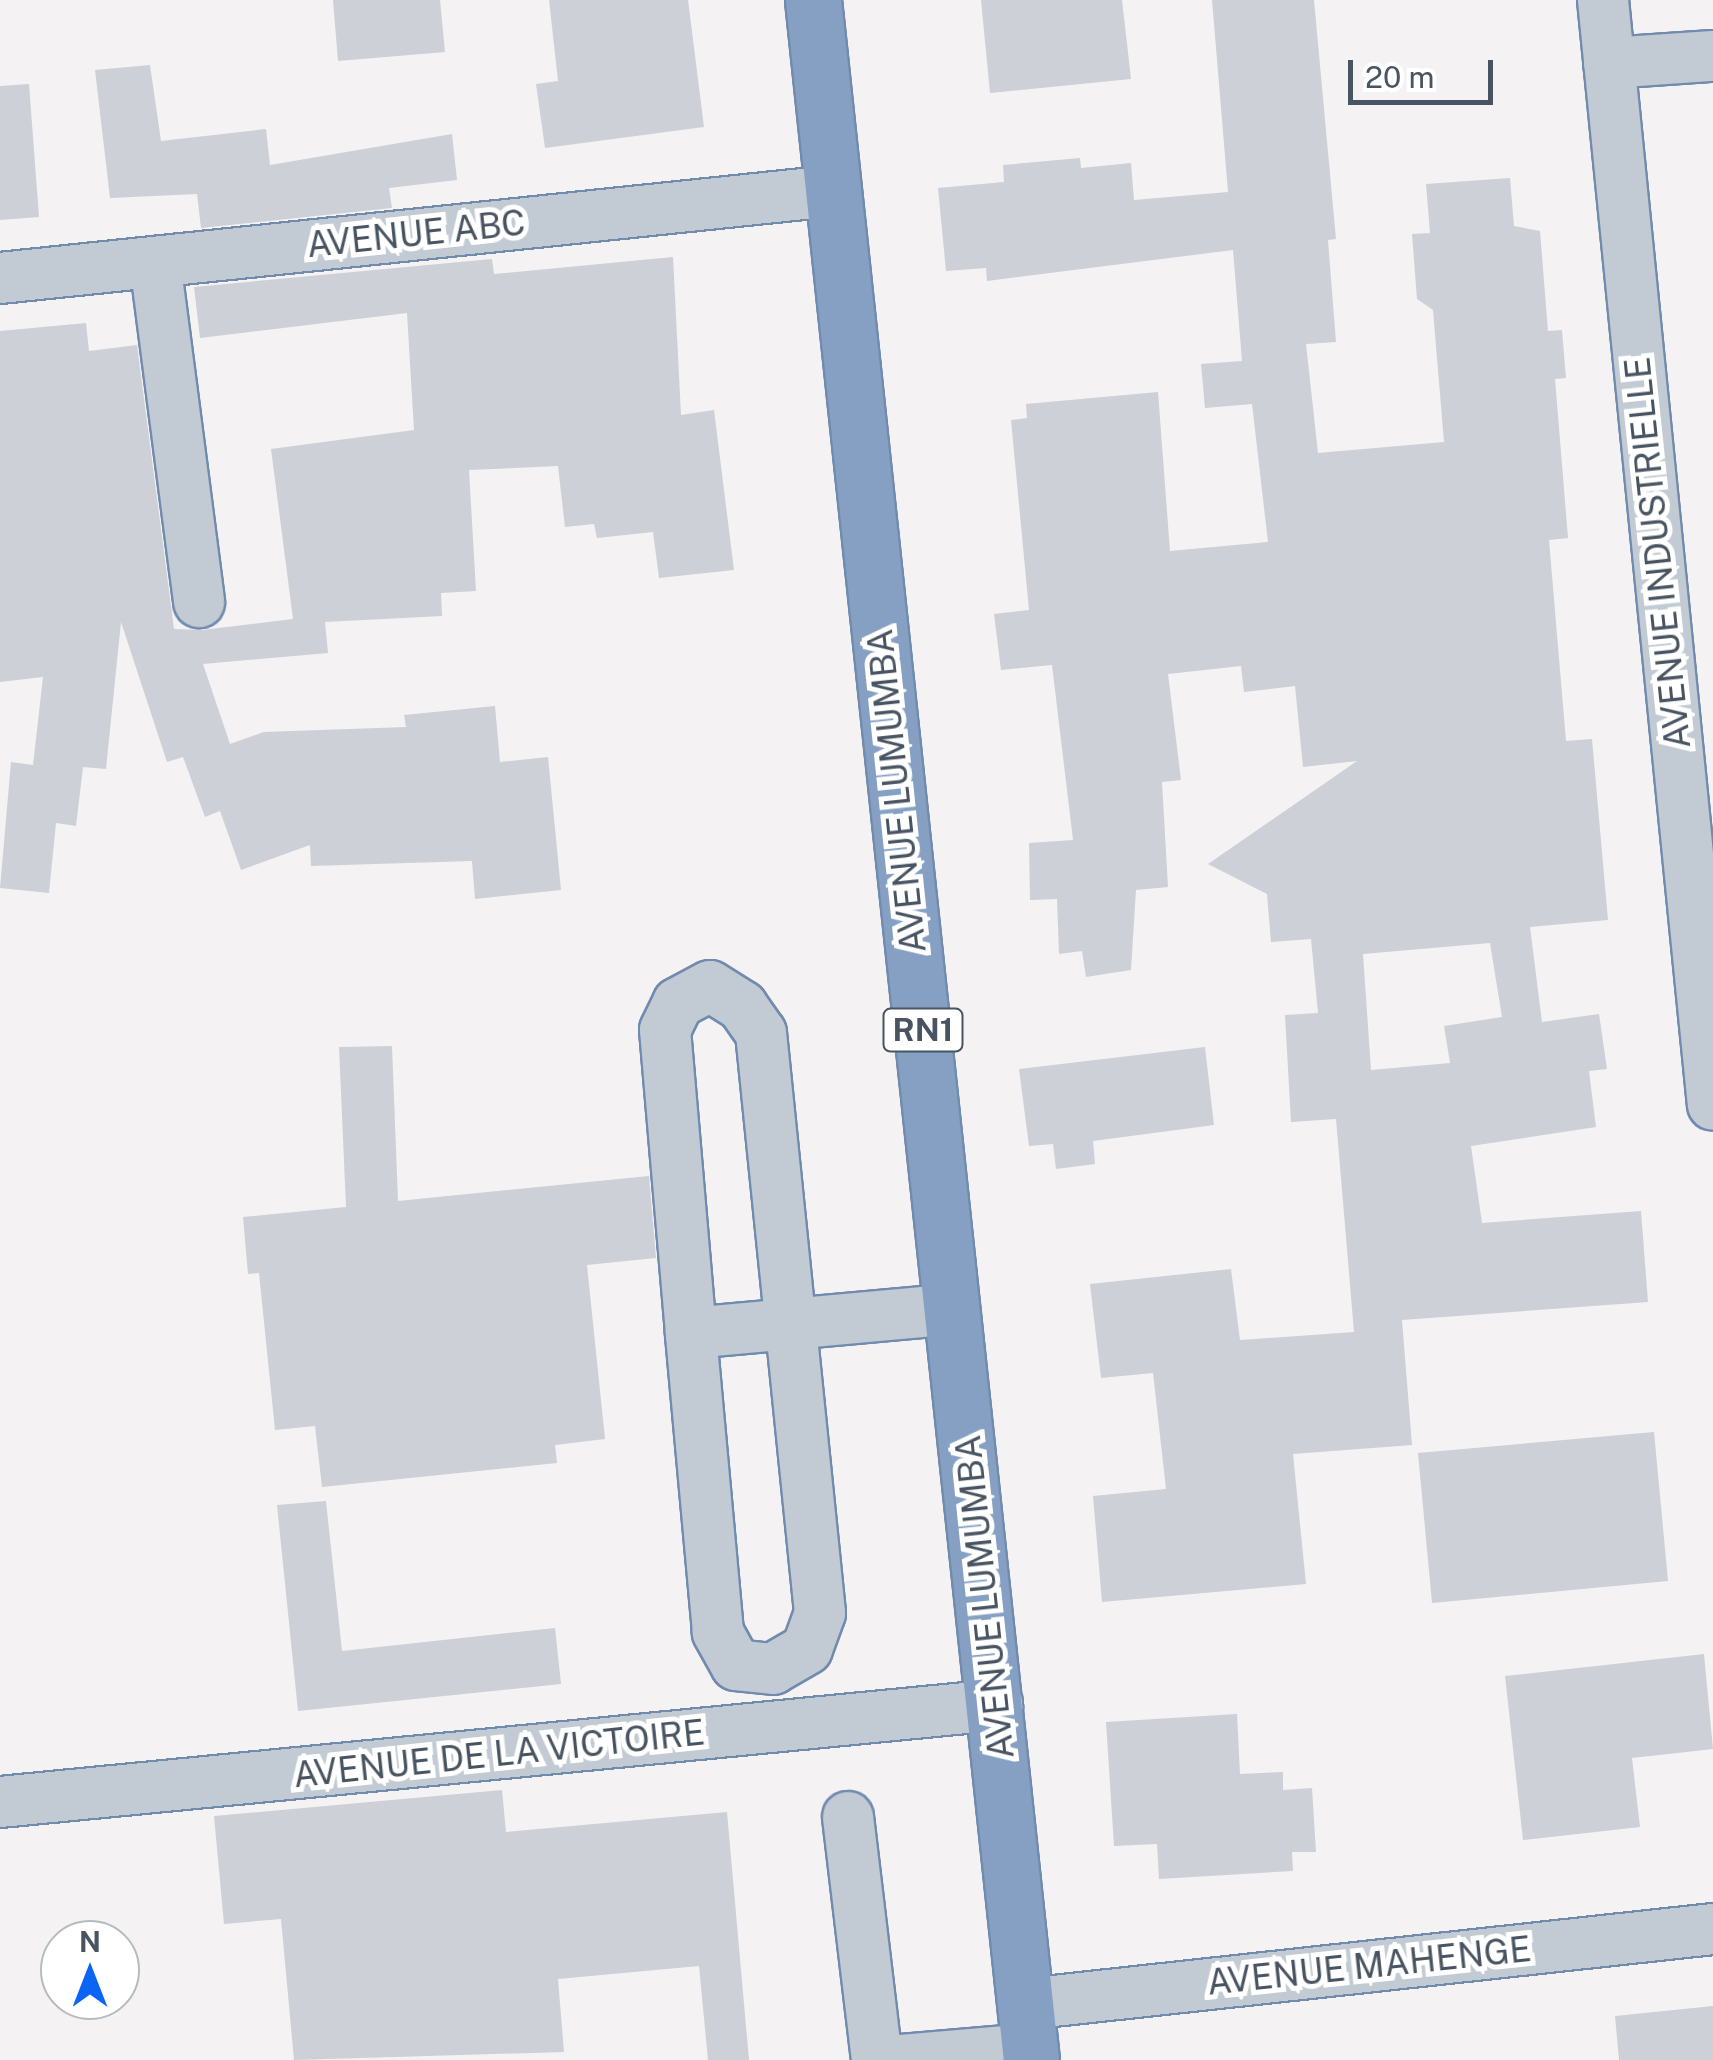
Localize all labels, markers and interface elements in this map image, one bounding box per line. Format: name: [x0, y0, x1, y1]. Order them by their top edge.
scale bar: [1353, 40, 1498, 102]
text: 20 m: [1365, 59, 1434, 95]
street label: AVENUE ABC: [305, 202, 527, 266]
street label: AVENUE INDUSTRIELLE: [1617, 355, 1699, 751]
street label: AVENUE LUMUMBA: [859, 627, 935, 955]
road number: RN1: [880, 1003, 966, 1057]
street label: AVENUE LUMUMBA: [947, 1433, 1023, 1761]
street label: AVENUE DE LA VICTOIRE: [291, 1711, 707, 1797]
north arrow: [40, 1920, 140, 2020]
text: N: [79, 1925, 101, 1958]
street label: AVENUE MAHENGE: [1205, 1928, 1533, 2004]

